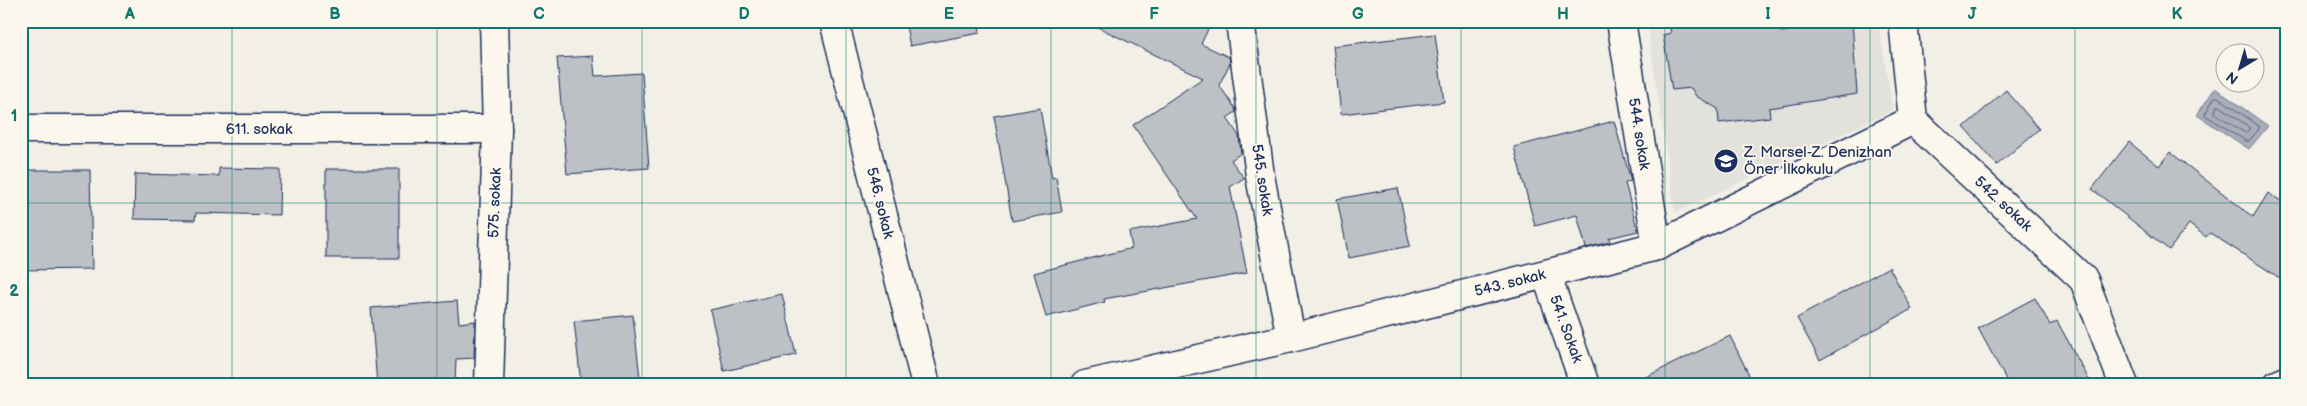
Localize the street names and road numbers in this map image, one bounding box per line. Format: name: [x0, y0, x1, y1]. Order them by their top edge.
street label: 544. sokak: [1624, 97, 1654, 172]
street label: 611. sokak: [226, 120, 293, 139]
street label: 545. sokak: [1247, 143, 1277, 218]
street label: 546. sokak: [862, 165, 898, 241]
street label: 575. sokak: [484, 167, 506, 239]
street label: 542. sokak: [1970, 172, 2036, 236]
street label: 543. sokak: [1472, 265, 1548, 301]
street label: 541. Sokak: [1545, 293, 1587, 366]

